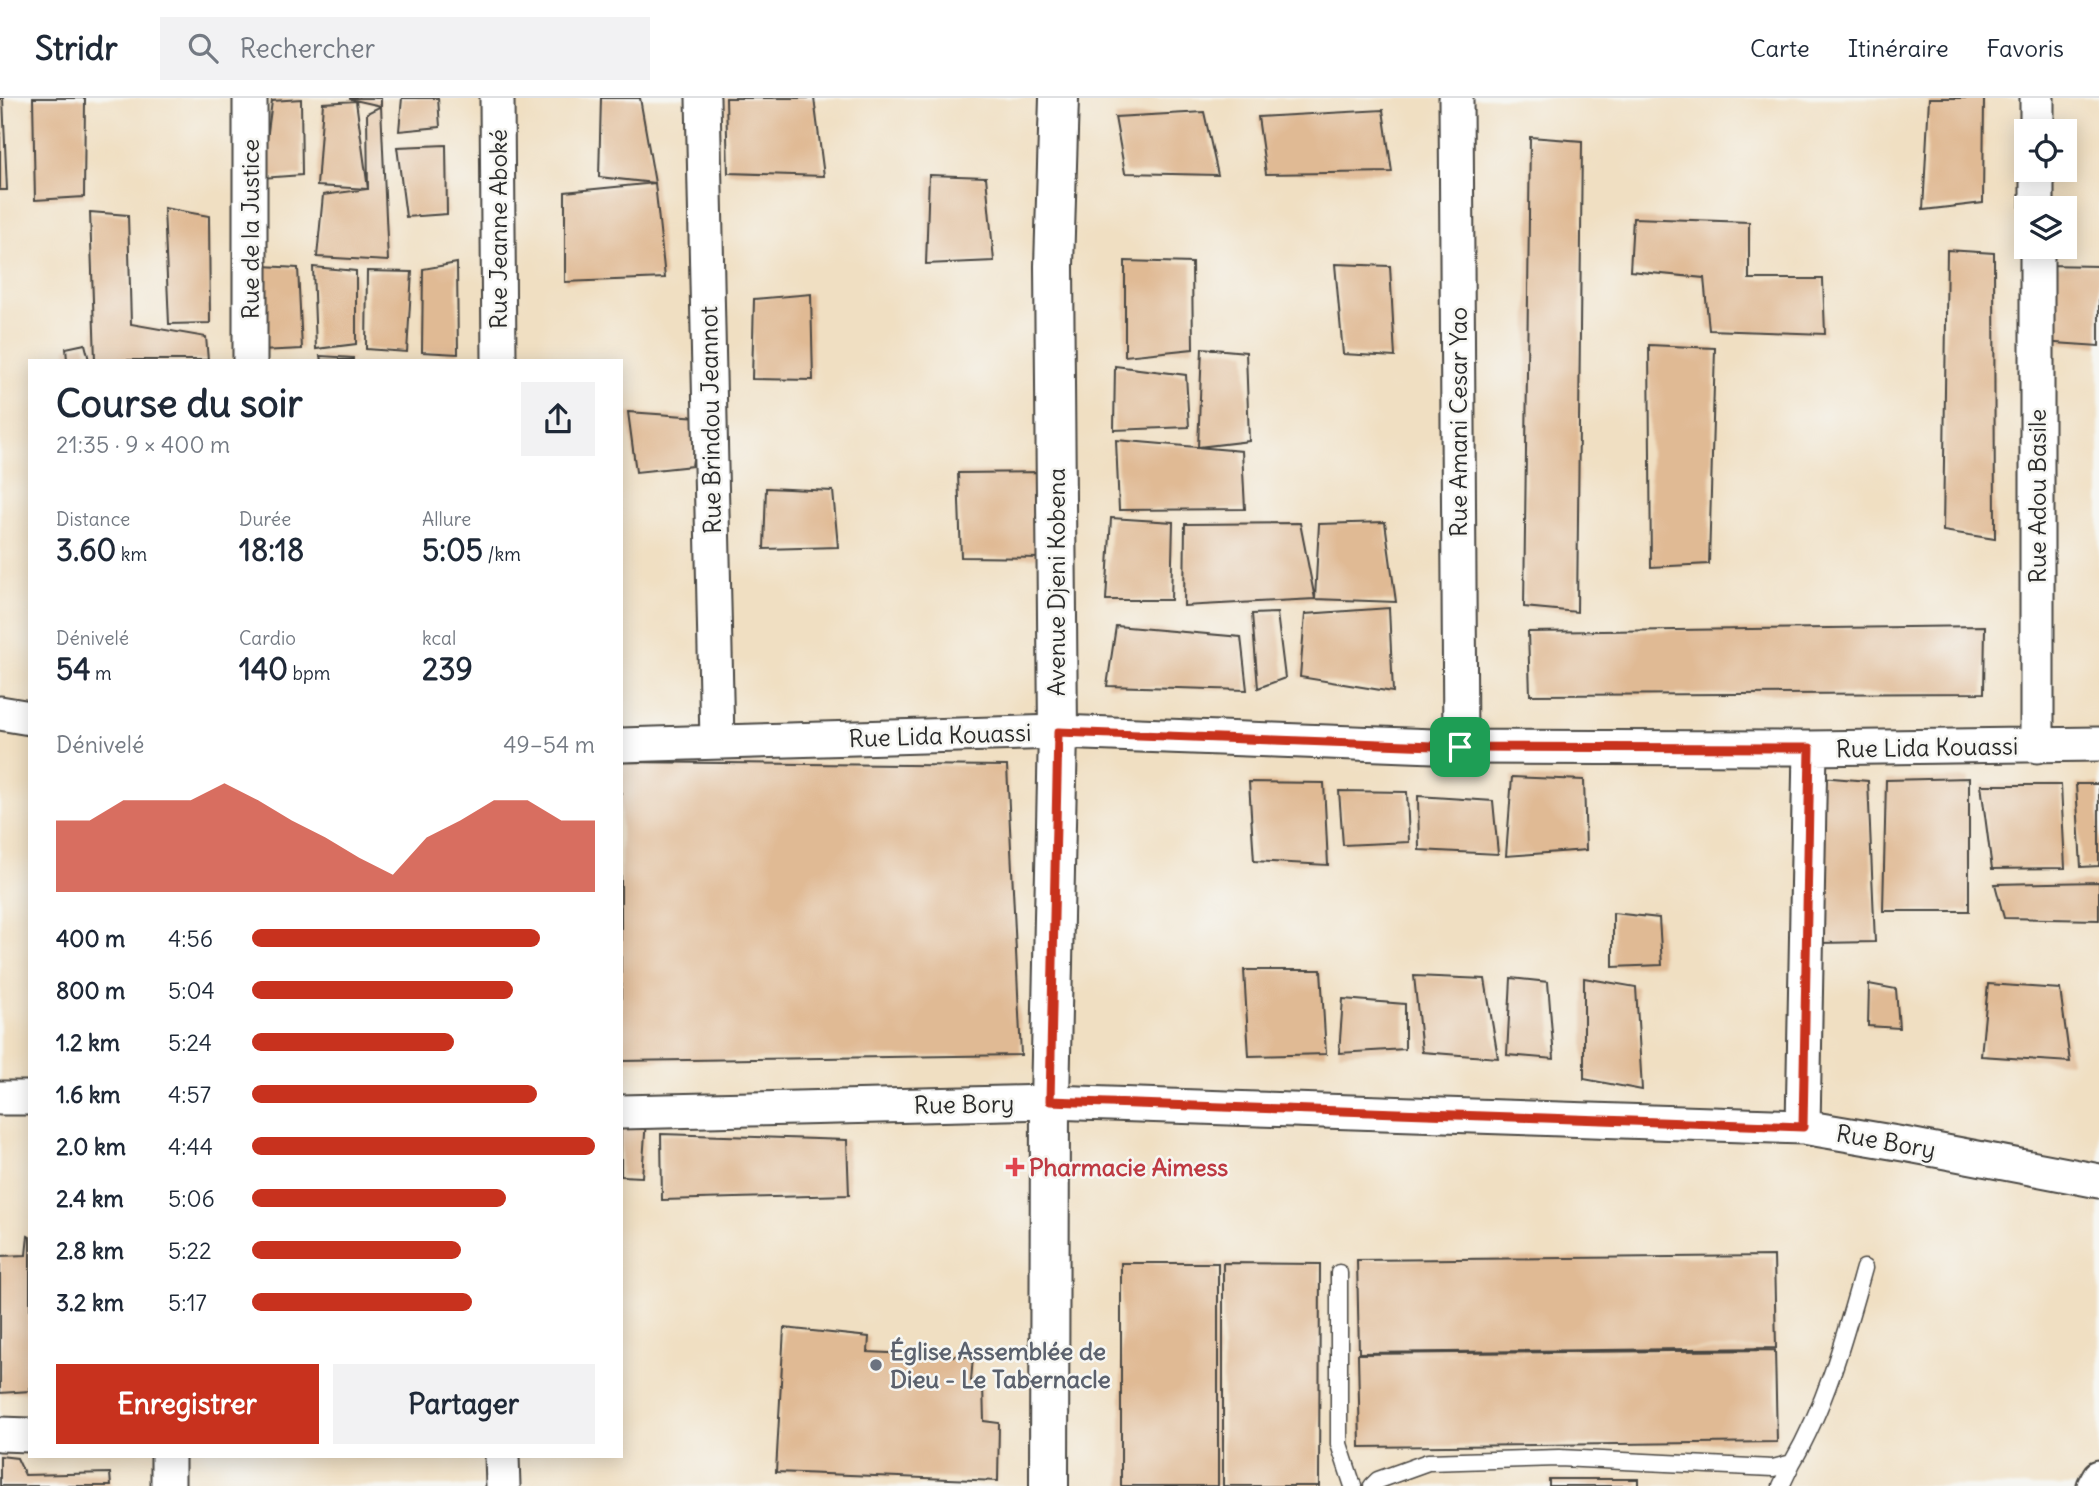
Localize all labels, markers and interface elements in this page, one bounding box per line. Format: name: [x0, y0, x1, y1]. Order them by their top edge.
search box: [160, 17, 650, 80]
text: Stridr: [35, 27, 118, 69]
icon: search: [184, 29, 222, 67]
text: Rechercher: [240, 32, 375, 65]
text: Carte: [1750, 33, 1810, 63]
text: Itinéraire: [1848, 33, 1949, 63]
text: Favoris: [1987, 33, 2064, 63]
map controls: [2014, 119, 2077, 259]
button: locate: [2014, 119, 2077, 182]
street label: Rue Jeanne Aboké: [483, 129, 513, 329]
street label: Rue de la Justice: [235, 139, 265, 319]
button: layers: [2014, 196, 2077, 259]
street label: Rue Brindou Jeannot: [693, 306, 727, 534]
street label: Rue Amani Cesar Yao: [1443, 307, 1473, 537]
text: Course du soir: [56, 380, 303, 427]
button: share: [521, 382, 595, 456]
street label: Rue Adou Basile: [2022, 409, 2052, 583]
text: 21:35 · 9 × 400 m: [56, 430, 230, 459]
street label: Avenue Djeni Kobena: [1041, 468, 1071, 696]
text: Distance: [56, 507, 130, 531]
text: Durée: [239, 507, 291, 531]
text: Allure: [422, 507, 471, 531]
text: 3.60: [56, 531, 116, 569]
text: 18:18: [239, 531, 304, 569]
text: 5:05: [422, 531, 483, 569]
text: km: [116, 542, 147, 566]
text: /km: [483, 542, 521, 566]
text: Dénivelé: [56, 626, 129, 650]
text: Cardio: [239, 626, 296, 650]
text: kcal: [422, 626, 456, 650]
text: 54: [56, 650, 91, 688]
text: 140: [239, 650, 288, 688]
text: 239: [422, 650, 473, 688]
text: m: [91, 661, 112, 685]
text: bpm: [288, 661, 331, 685]
street label: Rue Lida Kouassi: [848, 717, 1032, 753]
pin: [1430, 717, 1490, 777]
icon: arrive: [1441, 728, 1479, 766]
text: Dénivelé: [56, 730, 144, 759]
text: 49–54 m: [503, 730, 595, 759]
street label: Rue Lida Kouassi: [1835, 730, 2019, 764]
text: 400 m: [56, 924, 125, 953]
text: 4:56: [168, 924, 213, 953]
text: 800 m: [56, 976, 125, 1005]
text: 5:04: [168, 976, 215, 1005]
text: 1.2 km: [56, 1028, 120, 1057]
text: 5:24: [168, 1028, 212, 1057]
text: 1.6 km: [56, 1080, 121, 1109]
text: 4:57: [168, 1080, 211, 1109]
street label: Rue Bory: [914, 1088, 1014, 1120]
street label: Rue Bory: [1834, 1118, 1938, 1164]
text: 2.0 km: [56, 1132, 126, 1161]
text: 4:44: [168, 1132, 213, 1161]
place label: Pharmacie Aimess: [1029, 1152, 1228, 1182]
marker: Pharmacie Aimess: [1007, 1159, 1023, 1175]
text: 2.4 km: [56, 1184, 124, 1213]
text: 5:06: [168, 1184, 215, 1213]
text: 2.8 km: [56, 1236, 124, 1265]
text: 5:22: [168, 1236, 212, 1265]
text: 3.2 km: [56, 1288, 124, 1317]
text: 5:17: [168, 1288, 207, 1317]
place label: Église Assemblée de Dieu - Le Tabernacle: [890, 1336, 1111, 1394]
marker: Église Assemblée de Dieu - Le Tabernacle: [868, 1357, 884, 1373]
button: Enregistrer: [56, 1364, 319, 1444]
button: Partager: [333, 1364, 595, 1444]

